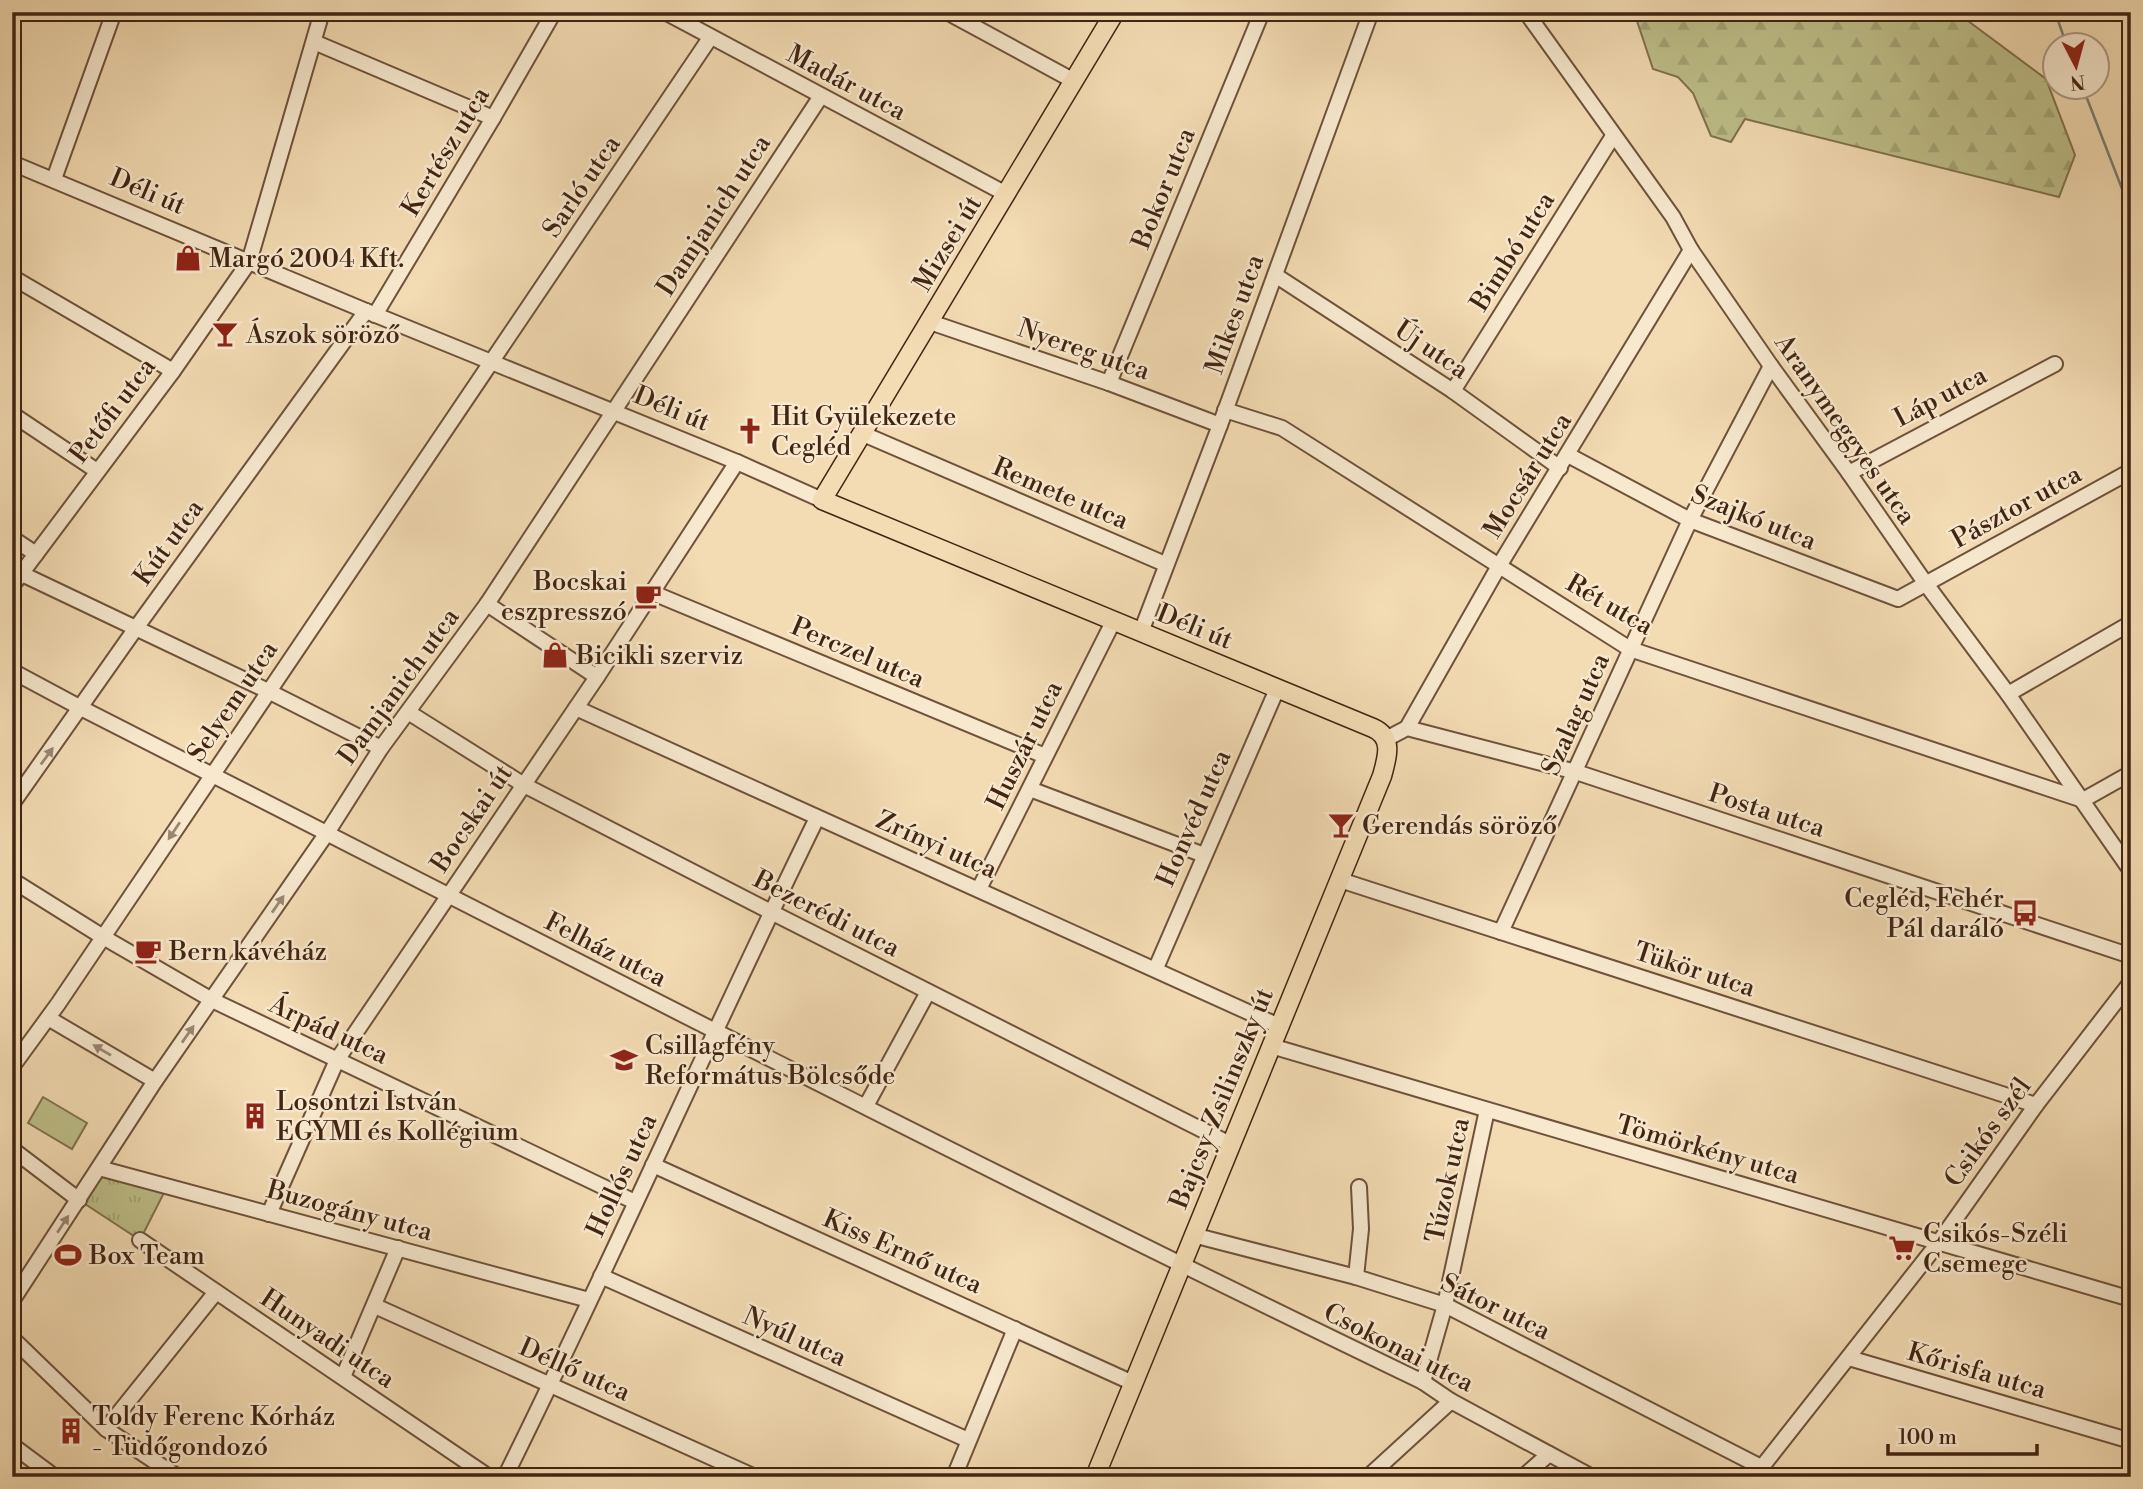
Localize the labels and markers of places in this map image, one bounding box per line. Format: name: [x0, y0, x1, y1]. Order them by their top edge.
shop icon: Margó 2004 Kft.: [173, 243, 203, 273]
place label: Margó 2004 Kft.: [209, 243, 404, 275]
place label: Ászok söröző: [245, 317, 400, 351]
bar icon: Ászok söröző: [210, 319, 240, 349]
place label: Hit Gyülekezete Cegléd: [771, 401, 956, 463]
church icon: Hit Gyülekezete Cegléd: [735, 416, 765, 446]
place label: Bocskai eszpresszó: [501, 566, 627, 628]
cafe icon: Bocskai eszpresszó: [633, 581, 663, 611]
shop icon: Bicikli szerviz: [540, 640, 570, 670]
place label: Bicikli szerviz: [575, 640, 743, 672]
bar icon: Gerendás söröző: [1326, 810, 1356, 840]
place label: Gerendás söröző: [1362, 810, 1558, 842]
place label: Cegléd, Fehér Pál daráló: [1844, 883, 2004, 945]
bus stop icon: Cegléd, Fehér Pál daráló: [2010, 898, 2040, 928]
cafe icon: Bern kávéház: [133, 936, 163, 966]
place label: Bern kávéház: [168, 936, 327, 968]
place label: Csillagfény Református Bölcsőde: [645, 1030, 895, 1092]
school or university icon: Csillagfény Református Bölcsőde: [609, 1045, 639, 1075]
place label: Losontzi István EGYMI és Kollégium: [276, 1086, 519, 1148]
building icon: Losontzi István EGYMI és Kollégium: [240, 1101, 270, 1131]
place label: Csikós-Széli Csemege: [1923, 1218, 2068, 1280]
supermarket icon: Csikós-Széli Csemege: [1887, 1233, 1917, 1263]
sports icon: Box Team: [53, 1240, 83, 1270]
place label: Box Team: [88, 1240, 205, 1272]
place label: Toldy Ferenc Kórház - Tüdőgondozó: [92, 1401, 335, 1463]
building icon: Toldy Ferenc Kórház - Tüdőgondozó: [56, 1416, 86, 1446]

